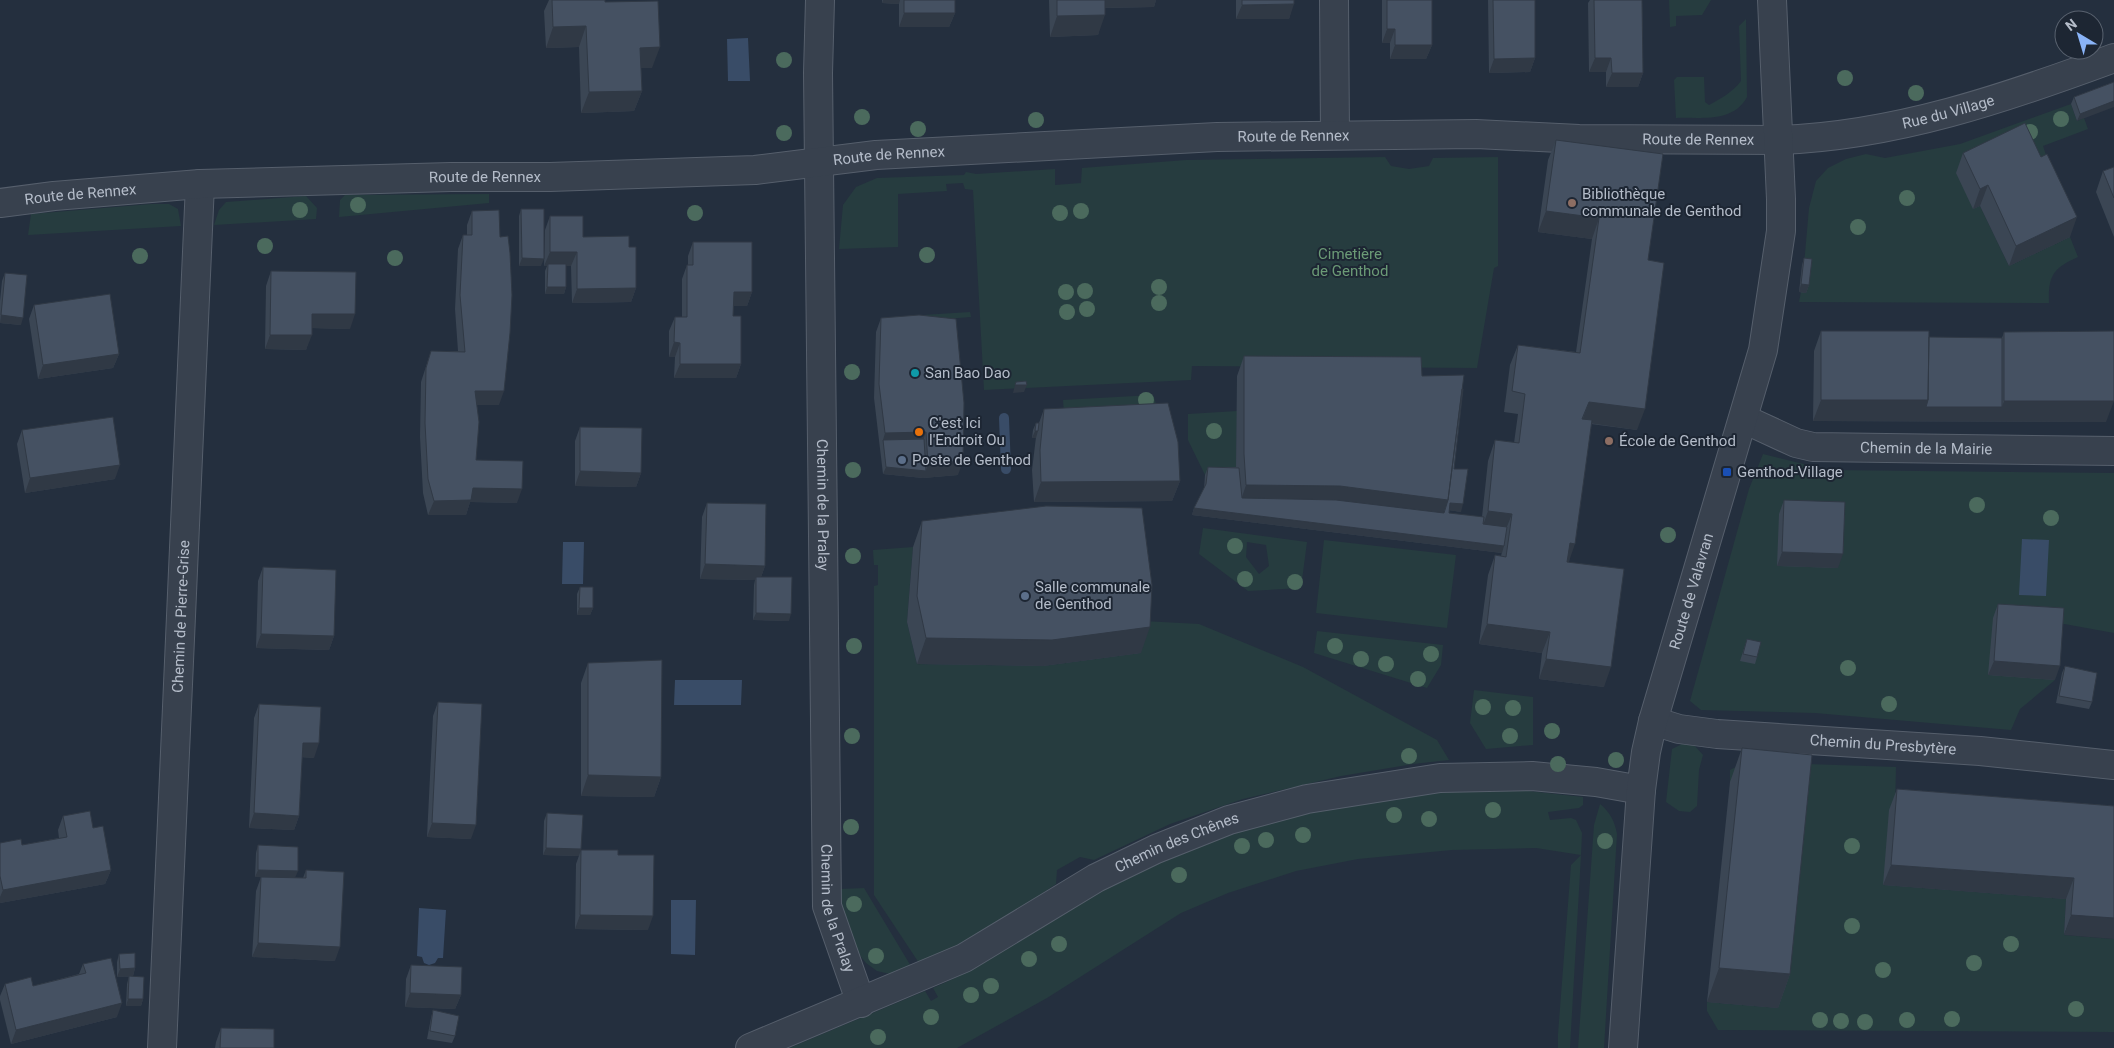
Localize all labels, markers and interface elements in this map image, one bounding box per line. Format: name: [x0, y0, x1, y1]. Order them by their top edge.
north arrow: [2054, 10, 2104, 60]
text: N: [2062, 15, 2080, 34]
street label: Rue du Village: [1900, 91, 1997, 133]
street label: Route de Rennex: [1237, 126, 1350, 146]
street label: Route de Rennex: [1642, 130, 1755, 149]
street label: Route de Rennex: [832, 142, 946, 169]
street label: Route de Rennex: [429, 168, 542, 187]
street label: Route de Rennex: [24, 180, 138, 209]
place label: Bibliothèque communale de Genthod: [1582, 185, 1742, 220]
marker: Bibliothèque communale de Genthod: [1566, 197, 1578, 209]
park label: Cimetière de Genthod: [1312, 245, 1388, 280]
place label: San Bao Dao: [925, 364, 1010, 382]
marker: San Bao Dao: [909, 367, 921, 379]
place label: C'est Ici l'Endroit Ou: [929, 414, 1005, 449]
marker: C'est Ici l'Endroit Ou: [913, 426, 925, 438]
place label: École de Genthod: [1619, 432, 1736, 450]
marker: École de Genthod: [1603, 435, 1615, 447]
street label: Chemin de la Pralay: [813, 439, 832, 571]
street label: Chemin de la Mairie: [1860, 439, 1993, 458]
place label: Poste de Genthod: [912, 451, 1031, 469]
marker: Poste de Genthod: [896, 454, 908, 466]
place label: Genthod-Village: [1737, 463, 1843, 481]
marker: Genthod-Village: [1721, 466, 1733, 478]
street label: Route de Valavran: [1666, 531, 1717, 652]
street label: Chemin de Pierre-Grise: [169, 540, 193, 693]
place label: Salle communale de Genthod: [1035, 578, 1150, 613]
marker: Salle communale de Genthod: [1019, 590, 1031, 602]
street label: Chemin du Presbytère: [1809, 731, 1957, 758]
street label: Chemin des Chênes: [1112, 809, 1241, 876]
street label: Chemin de la Pralay: [817, 844, 859, 975]

